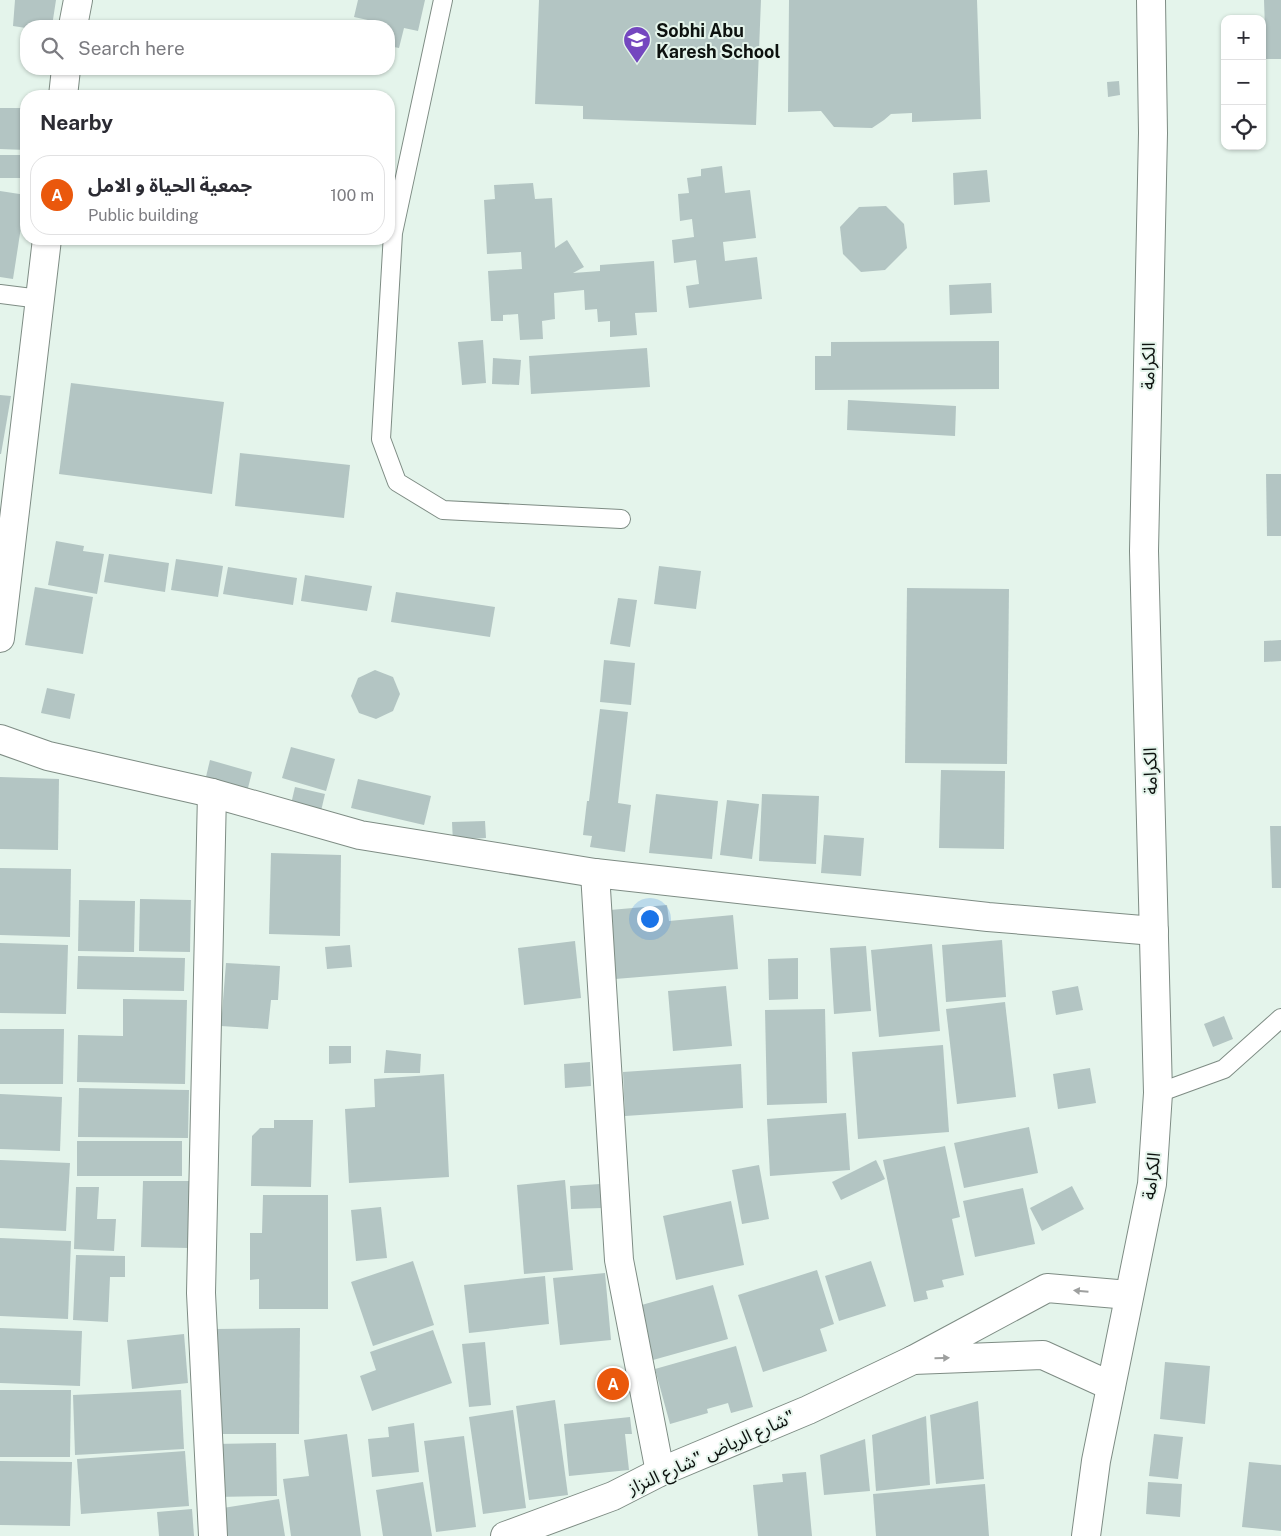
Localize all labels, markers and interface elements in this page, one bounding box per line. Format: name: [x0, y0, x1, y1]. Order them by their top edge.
map controls: [1221, 15, 1266, 150]
button: +: [1221, 15, 1266, 60]
search box: [20, 20, 395, 75]
place label: Sobhi Abu Karesh School: [656, 20, 780, 62]
school or university icon: Sobhi Abu Karesh School: [622, 25, 652, 64]
icon: search: [38, 34, 66, 62]
text: Search here: [78, 37, 185, 59]
button: −: [1221, 60, 1266, 105]
button: locate: [1221, 105, 1266, 150]
text: Nearby: [40, 110, 113, 135]
text: جمعية الحياة و الامل: [88, 174, 252, 196]
text: A: [51, 186, 63, 205]
text: 100 m: [330, 186, 374, 205]
text: Public building: [88, 206, 199, 225]
street label: الكرامة: [1137, 342, 1160, 390]
street label: الكرامة: [1139, 747, 1162, 795]
your location: [637, 906, 663, 932]
street label: الكرامة: [1138, 1151, 1165, 1201]
one-way arrow: [1072, 1286, 1088, 1294]
one-way arrow: [935, 1354, 951, 1362]
pin: A: [597, 1365, 629, 1403]
street label: شارع الرياض "شارع النزاز": [623, 1406, 800, 1502]

